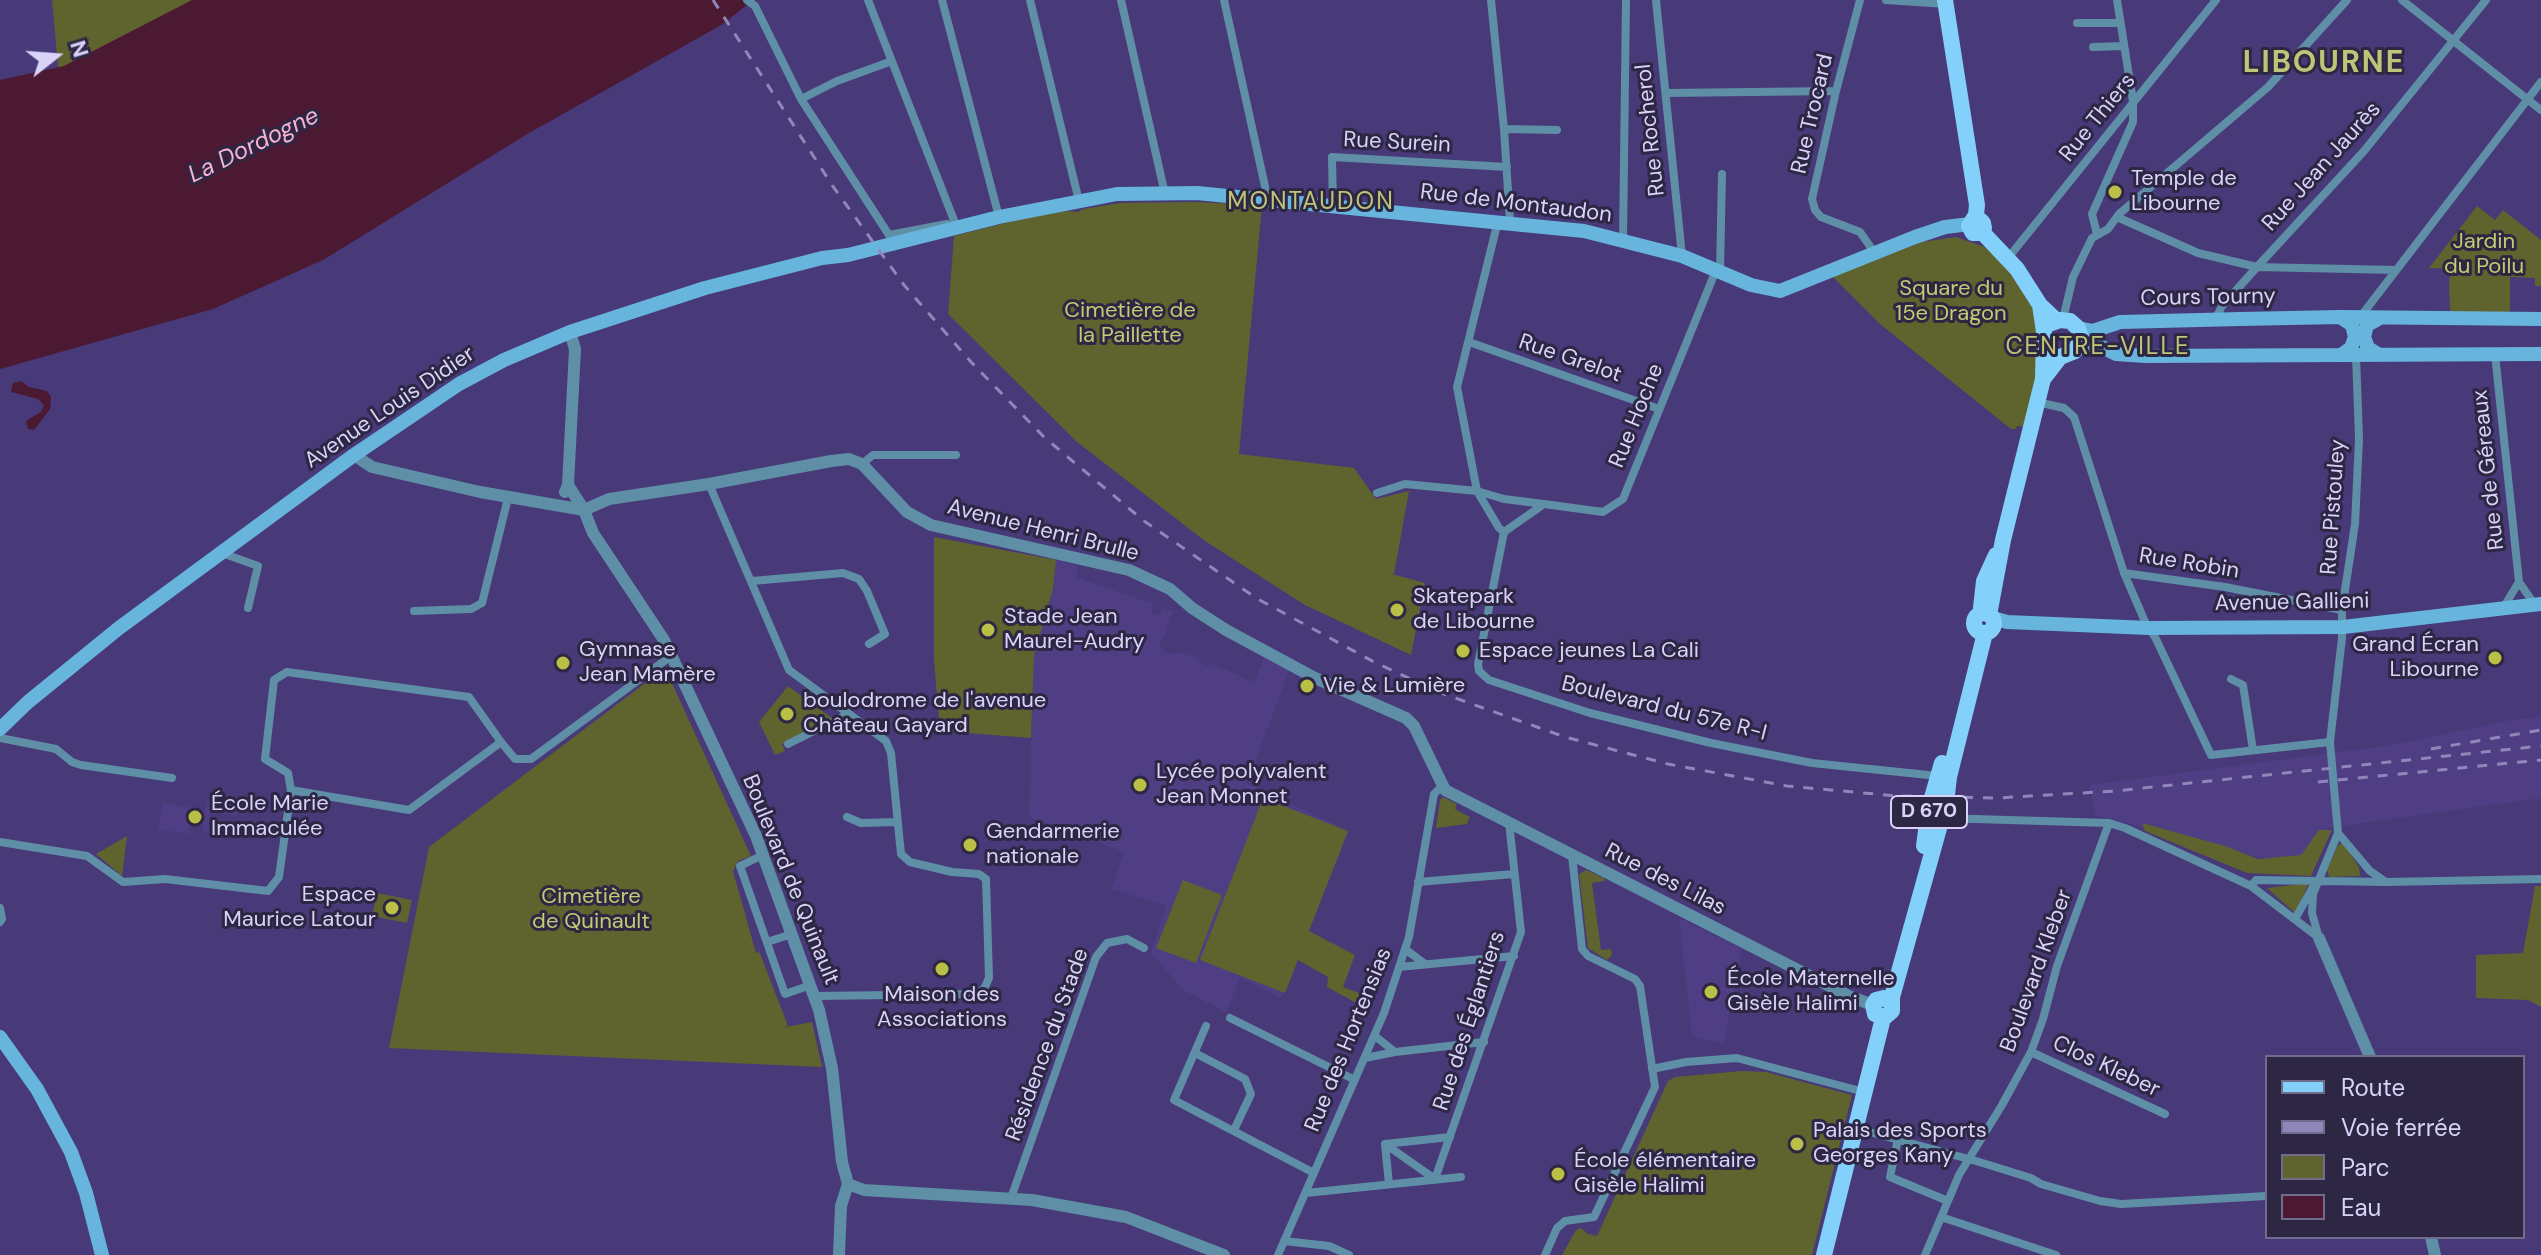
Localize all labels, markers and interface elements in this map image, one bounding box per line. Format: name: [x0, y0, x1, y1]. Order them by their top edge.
north arrow: [16, 16, 96, 96]
text: N: [63, 37, 96, 61]
district label: LIBOURNE: [2243, 46, 2405, 82]
street label: Rue Trocard: [1786, 52, 1840, 176]
street label: Rue Rocherol: [1631, 63, 1671, 197]
street label: Rue Thiers: [2054, 69, 2142, 167]
street label: Rue Jean Jaurès: [2257, 97, 2387, 237]
water label: La Dordogne: [184, 102, 324, 190]
street label: Rue Surein: [1343, 127, 1451, 159]
place label: Temple de Libourne: [2131, 166, 2237, 218]
street label: Rue de Montaudon: [1419, 179, 1613, 229]
marker: Temple de Libourne: [2106, 183, 2124, 201]
district label: MONTAUDON: [1227, 189, 1395, 217]
park label: Jardin du Poilu: [2444, 229, 2524, 280]
park label: Square du 15e Dragon: [1895, 276, 2007, 328]
street label: Cours Tourny: [2140, 284, 2276, 312]
park label: Cimetière de la Paillette: [1064, 298, 1196, 350]
street label: Rue Grelot: [1515, 329, 1625, 389]
district label: CENTRE-VILLE: [2005, 334, 2191, 362]
street label: Avenue Louis Didier: [300, 341, 480, 475]
street label: Rue Hoche: [1604, 360, 1670, 472]
street label: Rue de Géreaux: [2467, 389, 2511, 551]
street label: Rue Pistouley: [2316, 438, 2352, 576]
street label: Avenue Henri Brulle: [945, 494, 1141, 568]
street label: Rue Robin: [2137, 543, 2241, 585]
place label: Skatepark de Libourne: [1413, 584, 1535, 636]
street label: Avenue Gallieni: [2214, 588, 2370, 618]
marker: Skatepark de Libourne: [1388, 601, 1406, 619]
place label: Stade Jean Maurel-Audry: [1004, 604, 1145, 656]
marker: Stade Jean Maurel-Audry: [979, 621, 997, 639]
place label: Grand Écran Libourne: [2352, 632, 2479, 684]
place label: Gymnase Jean Mamère: [579, 637, 716, 688]
place label: Espace jeunes La Cali: [1479, 638, 1699, 664]
marker: Espace jeunes La Cali: [1454, 642, 1472, 660]
marker: Grand Écran Libourne: [2486, 649, 2504, 667]
marker: Gymnase Jean Mamère: [554, 654, 572, 672]
street label: Boulevard du 57e R-I: [1559, 671, 1769, 747]
place label: Vie & Lumière: [1323, 673, 1465, 699]
marker: Vie & Lumière: [1298, 677, 1316, 695]
place label: boulodrome de l'avenue Château Gayard: [803, 688, 1046, 740]
marker: boulodrome de l'avenue Château Gayard: [778, 705, 796, 723]
place label: Lycée polyvalent Jean Monnet: [1156, 759, 1326, 810]
street label: Boulevard de Quinault: [736, 771, 844, 989]
marker: Lycée polyvalent Jean Monnet: [1131, 776, 1149, 794]
place label: École Marie Immaculée: [211, 791, 329, 842]
road number: D 670: [1891, 796, 1967, 828]
marker: École Marie Immaculée: [186, 808, 204, 826]
place label: Gendarmerie nationale: [986, 819, 1120, 870]
marker: Gendarmerie nationale: [961, 836, 979, 854]
street label: Rue des Lilas: [1600, 838, 1730, 922]
place label: Espace Maurice Latour: [223, 882, 376, 934]
park label: Cimetière de Quinault: [532, 884, 650, 936]
street label: Boulevard Kleber: [1995, 886, 2079, 1056]
marker: Espace Maurice Latour: [383, 899, 401, 917]
street label: Rue des Églantiers: [1429, 928, 1511, 1114]
street label: Rue des Hortensias: [1300, 944, 1398, 1136]
street label: Résidence du Stade: [1001, 945, 1095, 1145]
marker: Maison des Associations: [933, 960, 951, 978]
place label: École Maternelle Gisèle Halimi: [1727, 966, 1895, 1018]
place label: Maison des Associations: [877, 982, 1007, 1034]
marker: École Maternelle Gisèle Halimi: [1702, 983, 1720, 1001]
street label: Clos Kleber: [2048, 1031, 2164, 1103]
legend: [2265, 1055, 2525, 1239]
text: Route: [2341, 1072, 2405, 1103]
text: Voie ferrée: [2341, 1112, 2461, 1143]
place label: Palais des Sports Georges Kany: [1813, 1118, 1987, 1170]
marker: Palais des Sports Georges Kany: [1788, 1135, 1806, 1153]
place label: École élémentaire Gisèle Halimi: [1574, 1148, 1756, 1200]
text: Parc: [2341, 1152, 2390, 1183]
marker: École élémentaire Gisèle Halimi: [1549, 1165, 1567, 1183]
text: Eau: [2341, 1192, 2381, 1223]

